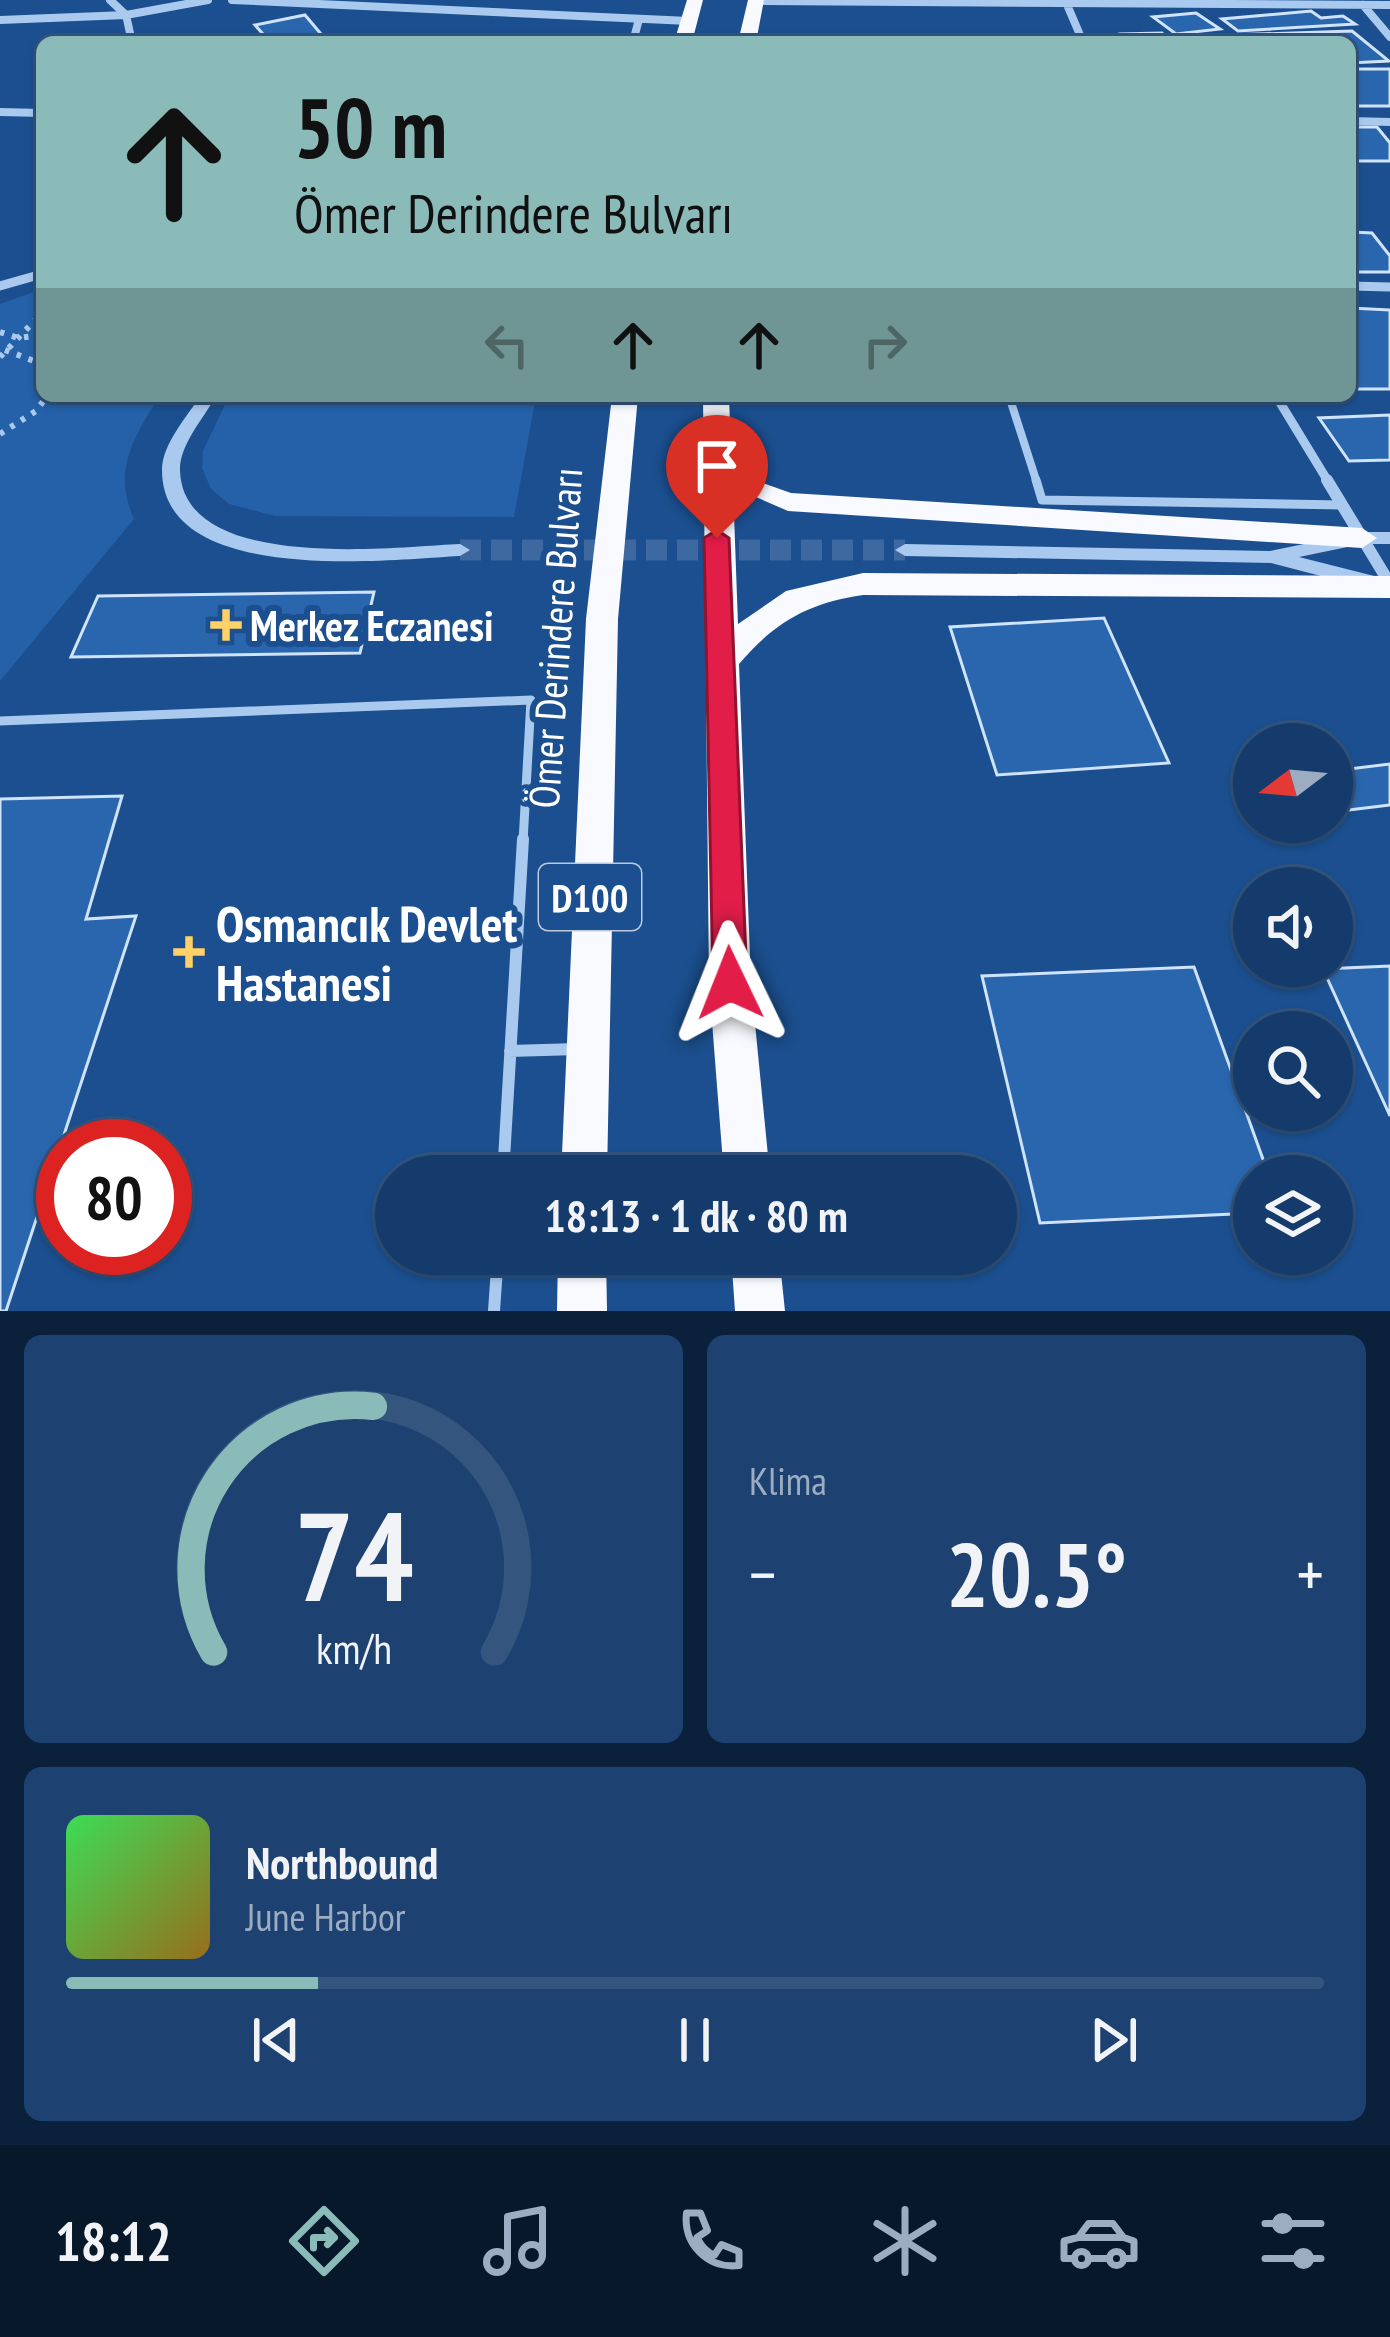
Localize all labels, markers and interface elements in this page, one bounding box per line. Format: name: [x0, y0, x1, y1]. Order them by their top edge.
text: 50 m: [294, 72, 447, 181]
icon: ahead: [96, 84, 252, 240]
text: Ömer Derindere Bulvarı: [294, 178, 733, 248]
icon: left: [474, 312, 540, 378]
icon: ahead: [600, 312, 666, 378]
icon: ahead: [726, 312, 792, 378]
icon: right: [852, 312, 918, 378]
pin: [666, 415, 768, 538]
icon: arrive: [684, 433, 750, 499]
street label: Ömer Derindere Bulvarı: [516, 466, 594, 810]
place label: Merkez Eczanesi: [250, 598, 493, 653]
marker: Merkez Eczanesi: [213, 612, 239, 638]
north arrow: [1233, 723, 1353, 843]
map controls: [1233, 723, 1353, 1275]
road number: D100: [539, 864, 641, 930]
button: sound: [1233, 867, 1353, 987]
place label: Osmancık Devlet Hastanesi: [216, 890, 518, 1015]
position arrow: [667, 920, 793, 1046]
marker: Osmancık Devlet Hastanesi: [173, 936, 205, 968]
button: search: [1233, 1011, 1353, 1131]
speed limit sign: 80: [36, 1119, 192, 1275]
button: layers: [1233, 1155, 1353, 1275]
text: 18:13 · 1 dk · 80 m: [544, 1186, 848, 1244]
text: Klima: [749, 1455, 827, 1506]
text: 74: [294, 1474, 413, 1635]
text: 20.5°: [946, 1515, 1127, 1632]
text: −: [749, 1531, 776, 1616]
text: +: [1297, 1531, 1324, 1616]
text: km/h: [315, 1620, 392, 1676]
text: Northbound: [246, 1833, 438, 1891]
text: June Harbor: [246, 1891, 405, 1942]
icon: previous: [243, 2007, 309, 2073]
icon: pause: [662, 2007, 728, 2073]
icon: next: [1081, 2007, 1147, 2073]
icon: directions: [282, 2199, 366, 2283]
icon: music: [476, 2199, 560, 2283]
icon: phone: [669, 2199, 753, 2283]
icon: climate: [863, 2199, 947, 2283]
icon: car: [1057, 2199, 1141, 2283]
icon: filters: [1251, 2199, 1335, 2283]
text: 18:12: [55, 2206, 172, 2276]

